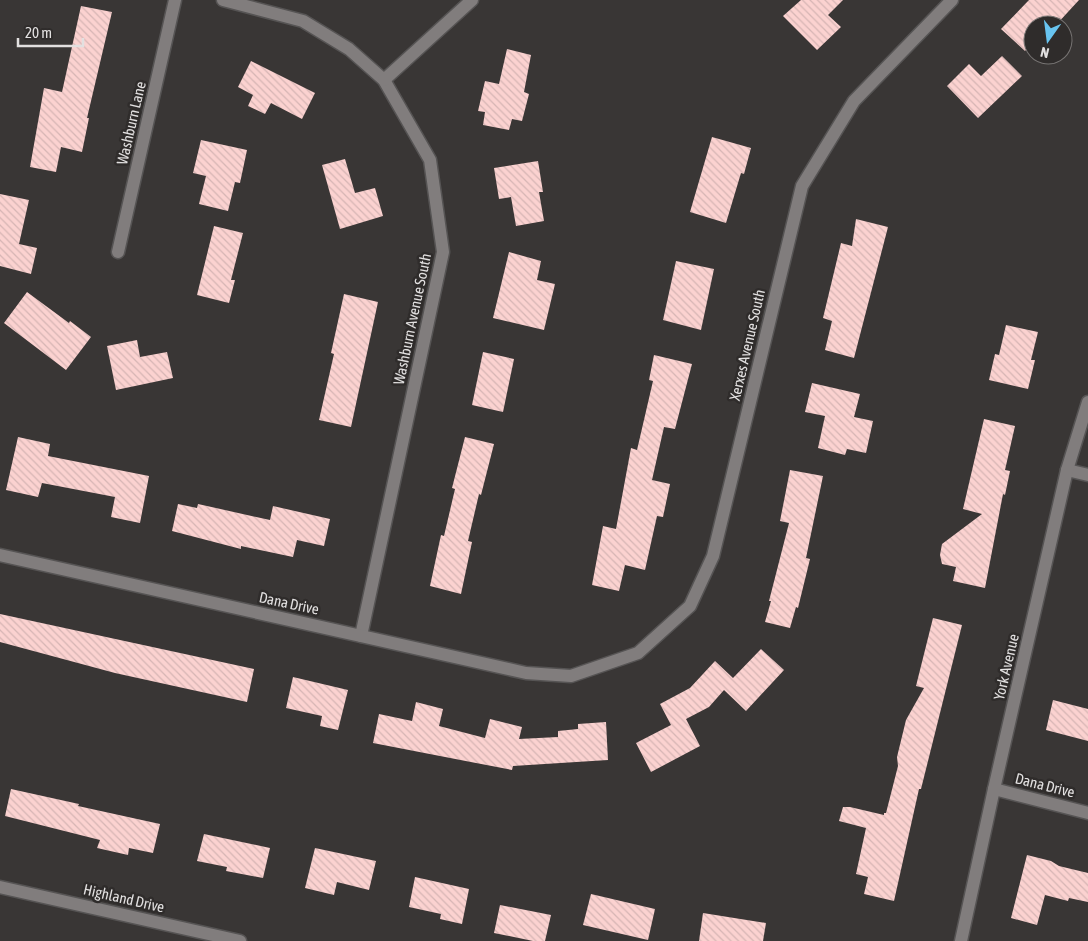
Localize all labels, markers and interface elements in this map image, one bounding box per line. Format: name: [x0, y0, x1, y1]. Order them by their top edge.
scale bar: [18, 15, 82, 47]
north arrow: [1023, 15, 1073, 65]
text: 20 m: [25, 24, 52, 41]
text: N: [1039, 44, 1051, 61]
street label: Washburn Lane: [113, 80, 149, 166]
street label: Washburn Avenue South: [390, 252, 434, 386]
street label: Xerxes Avenue South: [726, 288, 768, 402]
street label: Dana Drive: [257, 588, 321, 618]
street label: York Avenue: [990, 632, 1022, 702]
street label: Dana Drive: [1013, 769, 1077, 801]
street label: Highland Drive: [82, 880, 166, 916]

